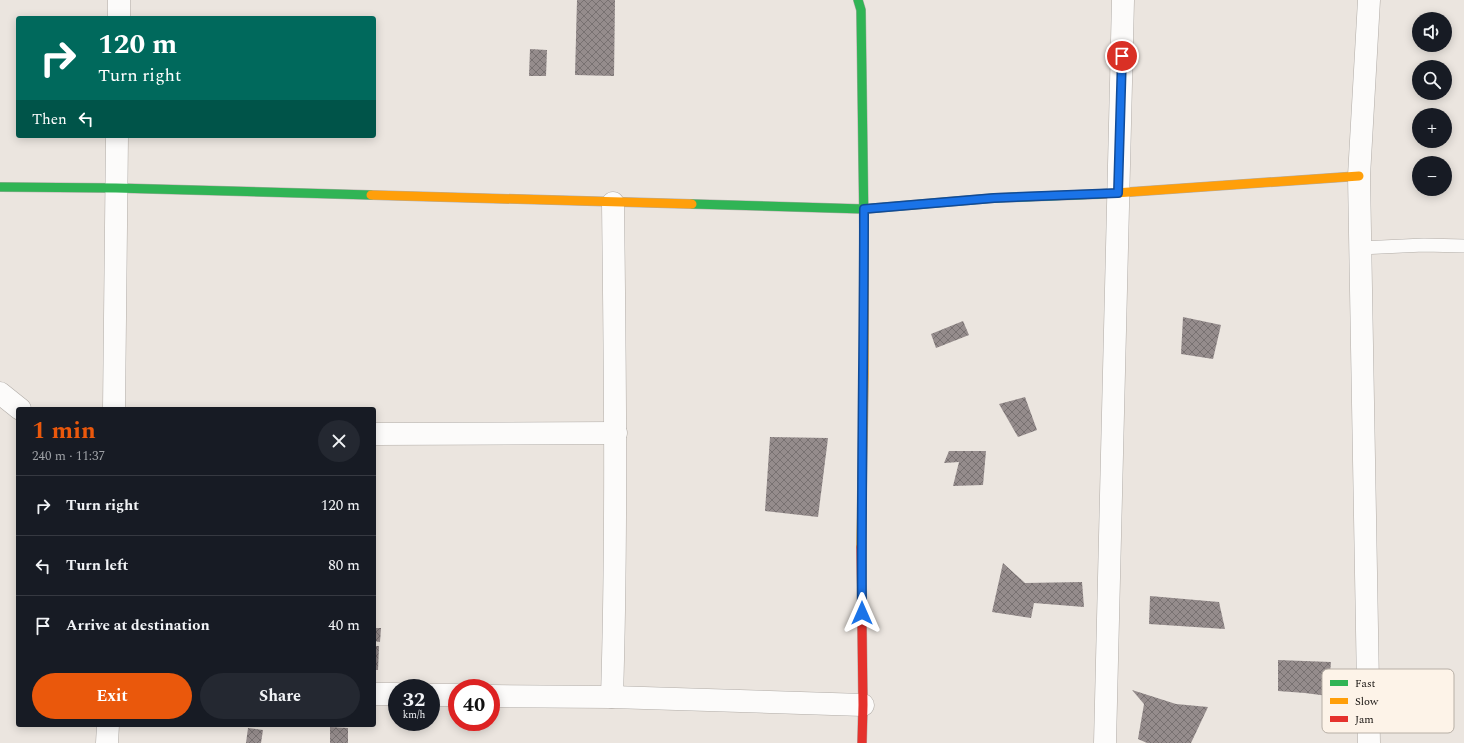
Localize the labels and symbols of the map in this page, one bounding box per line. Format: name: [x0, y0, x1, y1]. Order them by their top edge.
pin: [1105, 39, 1139, 73]
position arrow: [841, 592, 883, 634]
legend: [1322, 669, 1454, 733]
text: Fast: [1355, 675, 1376, 692]
speed limit sign: 40: [448, 679, 500, 731]
text: Slow: [1355, 693, 1379, 710]
text: Jam: [1355, 711, 1374, 728]

